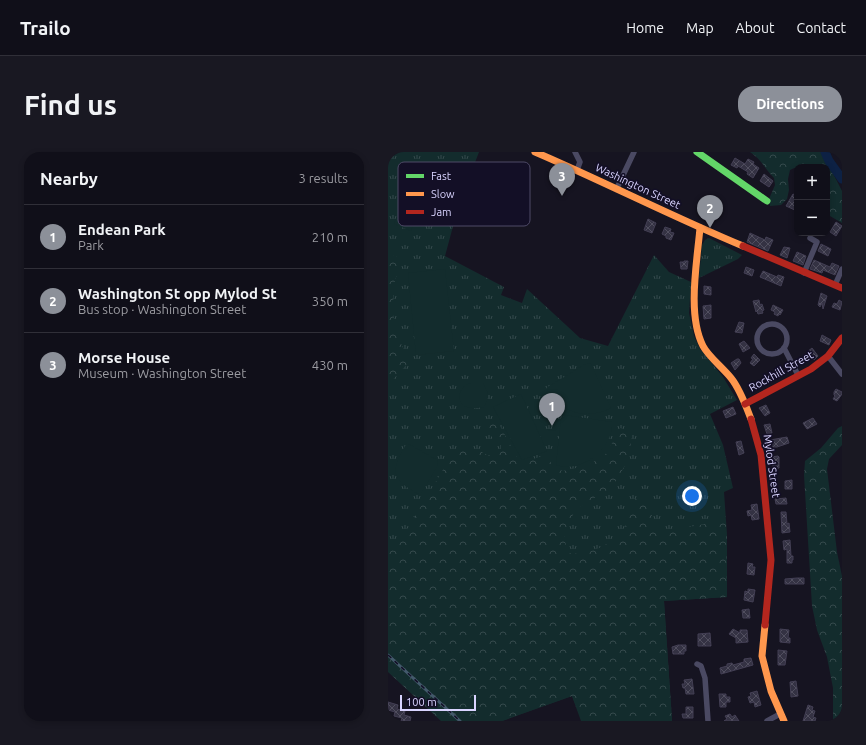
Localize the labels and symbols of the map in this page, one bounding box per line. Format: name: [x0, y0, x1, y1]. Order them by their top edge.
street label: Washington Street: [594, 161, 683, 211]
legend: [398, 162, 530, 226]
pin: 3: [549, 163, 575, 196]
text: Fast: [431, 170, 452, 182]
text: Slow: [431, 188, 455, 200]
pin: 2: [697, 195, 723, 228]
text: Jam: [431, 206, 452, 218]
street label: Rockhill Street: [747, 348, 816, 394]
pin: 1: [539, 393, 565, 426]
street label: Mylod Street: [762, 434, 782, 499]
your location: [682, 486, 702, 506]
scale bar: [400, 693, 476, 712]

